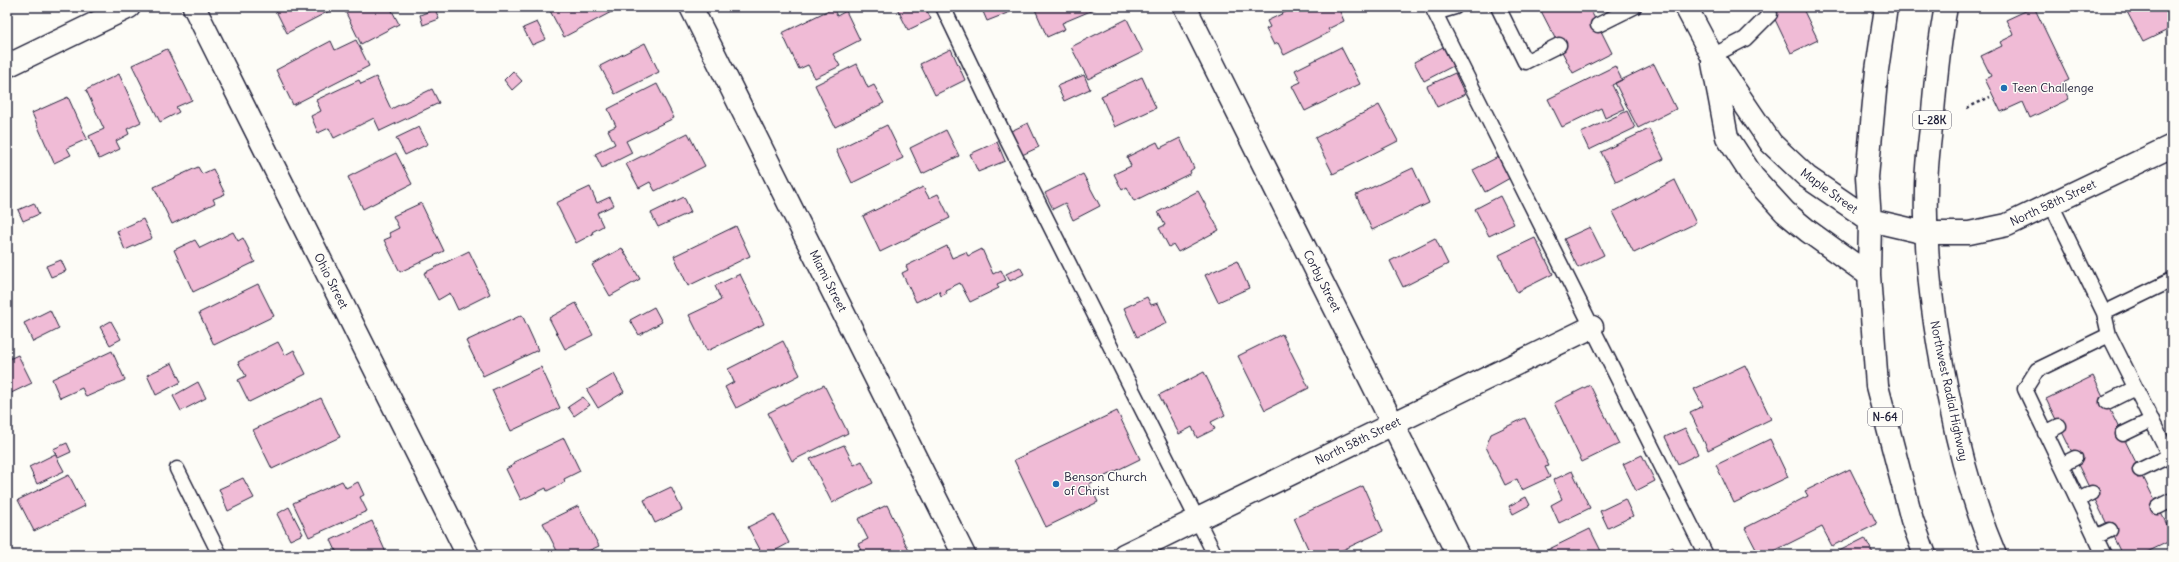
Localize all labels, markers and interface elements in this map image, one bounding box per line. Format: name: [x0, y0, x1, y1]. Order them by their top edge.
place label: Teen Challenge: [2012, 80, 2094, 95]
marker: Teen Challenge: [1999, 83, 2009, 93]
road number: L-28K: [1913, 111, 1951, 129]
street label: Maple Street: [1798, 165, 1861, 216]
street label: North 58th Street: [2007, 176, 2098, 229]
street label: Miami Street: [806, 247, 850, 314]
street label: Corby Street: [1300, 247, 1345, 314]
street label: Ohio Street: [311, 250, 352, 311]
street label: Northwest Radial Highway: [1927, 319, 1972, 463]
road number: N-64: [1868, 408, 1902, 426]
street label: North 58th Street: [1313, 413, 1403, 468]
place label: Benson Church of Christ: [1064, 469, 1147, 498]
marker: Benson Church of Christ: [1051, 479, 1061, 489]

